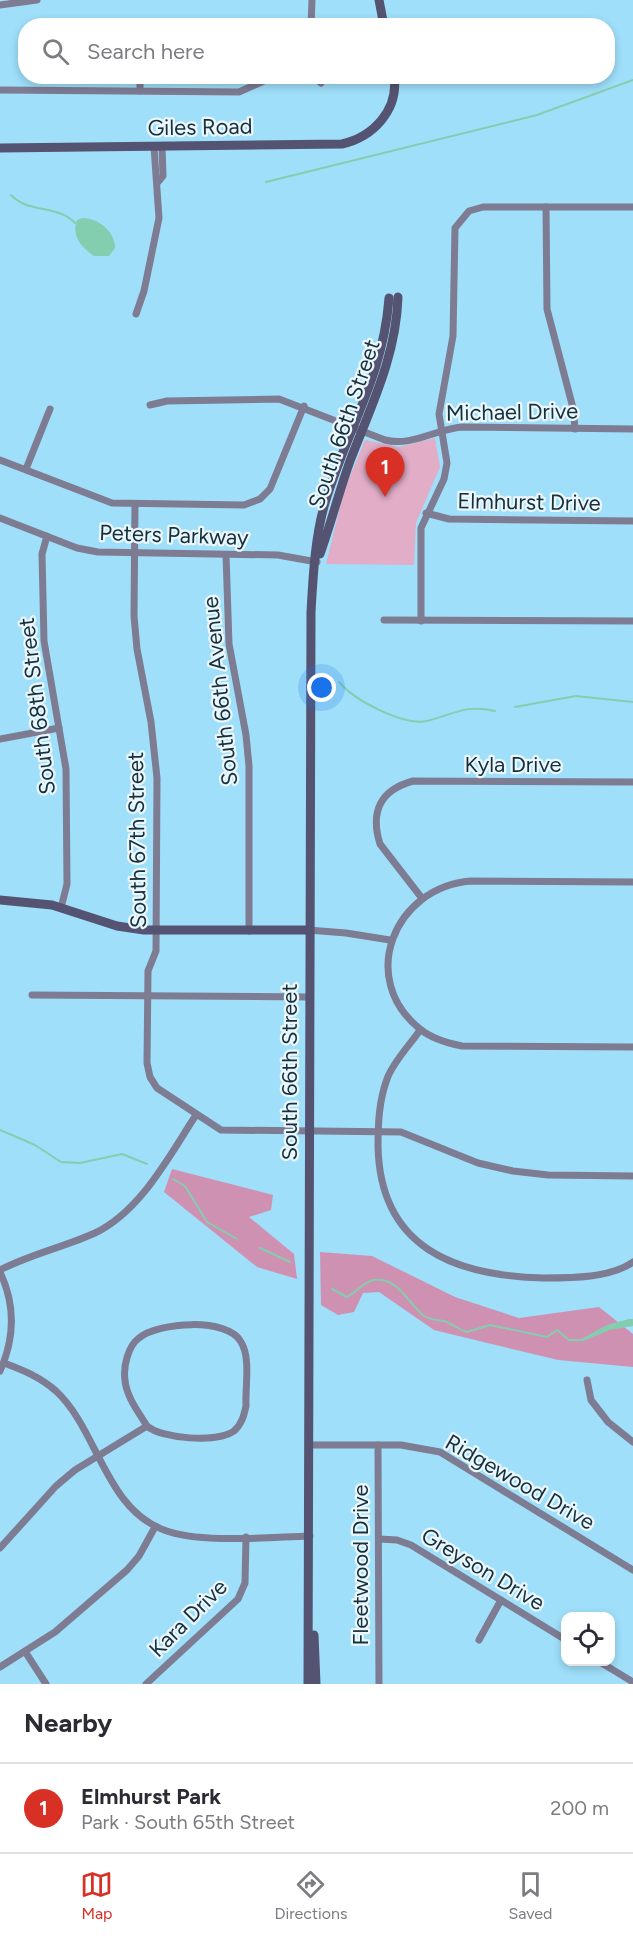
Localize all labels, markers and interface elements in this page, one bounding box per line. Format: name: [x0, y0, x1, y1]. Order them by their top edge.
search box: [18, 18, 615, 84]
icon: search: [39, 35, 72, 68]
text: Search here: [87, 38, 205, 65]
street label: Giles Road: [147, 113, 253, 141]
street label: South 66th Street: [302, 336, 386, 512]
street label: Michael Drive: [446, 397, 578, 427]
pin: 1: [366, 448, 404, 497]
street label: Elmhurst Drive: [457, 487, 601, 517]
street label: Peters Parkway: [99, 519, 250, 551]
street label: South 66th Avenue: [197, 595, 243, 787]
street label: South 68th Street: [13, 616, 61, 796]
your location: [307, 673, 336, 702]
street label: Kyla Drive: [464, 751, 562, 778]
street label: South 67th Street: [122, 752, 152, 928]
street label: South 66th Street: [276, 983, 303, 1161]
street label: Ridgewood Drive: [440, 1428, 600, 1536]
street label: Fleetwood Drive: [347, 1485, 374, 1645]
street label: Greyson Drive: [416, 1522, 550, 1616]
street label: Kara Drive: [143, 1573, 233, 1663]
map controls: [561, 1612, 615, 1666]
button: locate: [561, 1612, 615, 1666]
text: Nearby: [24, 1707, 112, 1739]
text: Elmhurst Park: [81, 1783, 221, 1810]
text: 1: [39, 1796, 48, 1820]
text: 200 m: [550, 1796, 609, 1820]
text: Park · South 65th Street: [81, 1810, 295, 1834]
tab: Map: [80, 1868, 113, 1923]
tab: Directions: [274, 1868, 347, 1923]
tab: Saved: [508, 1868, 553, 1923]

